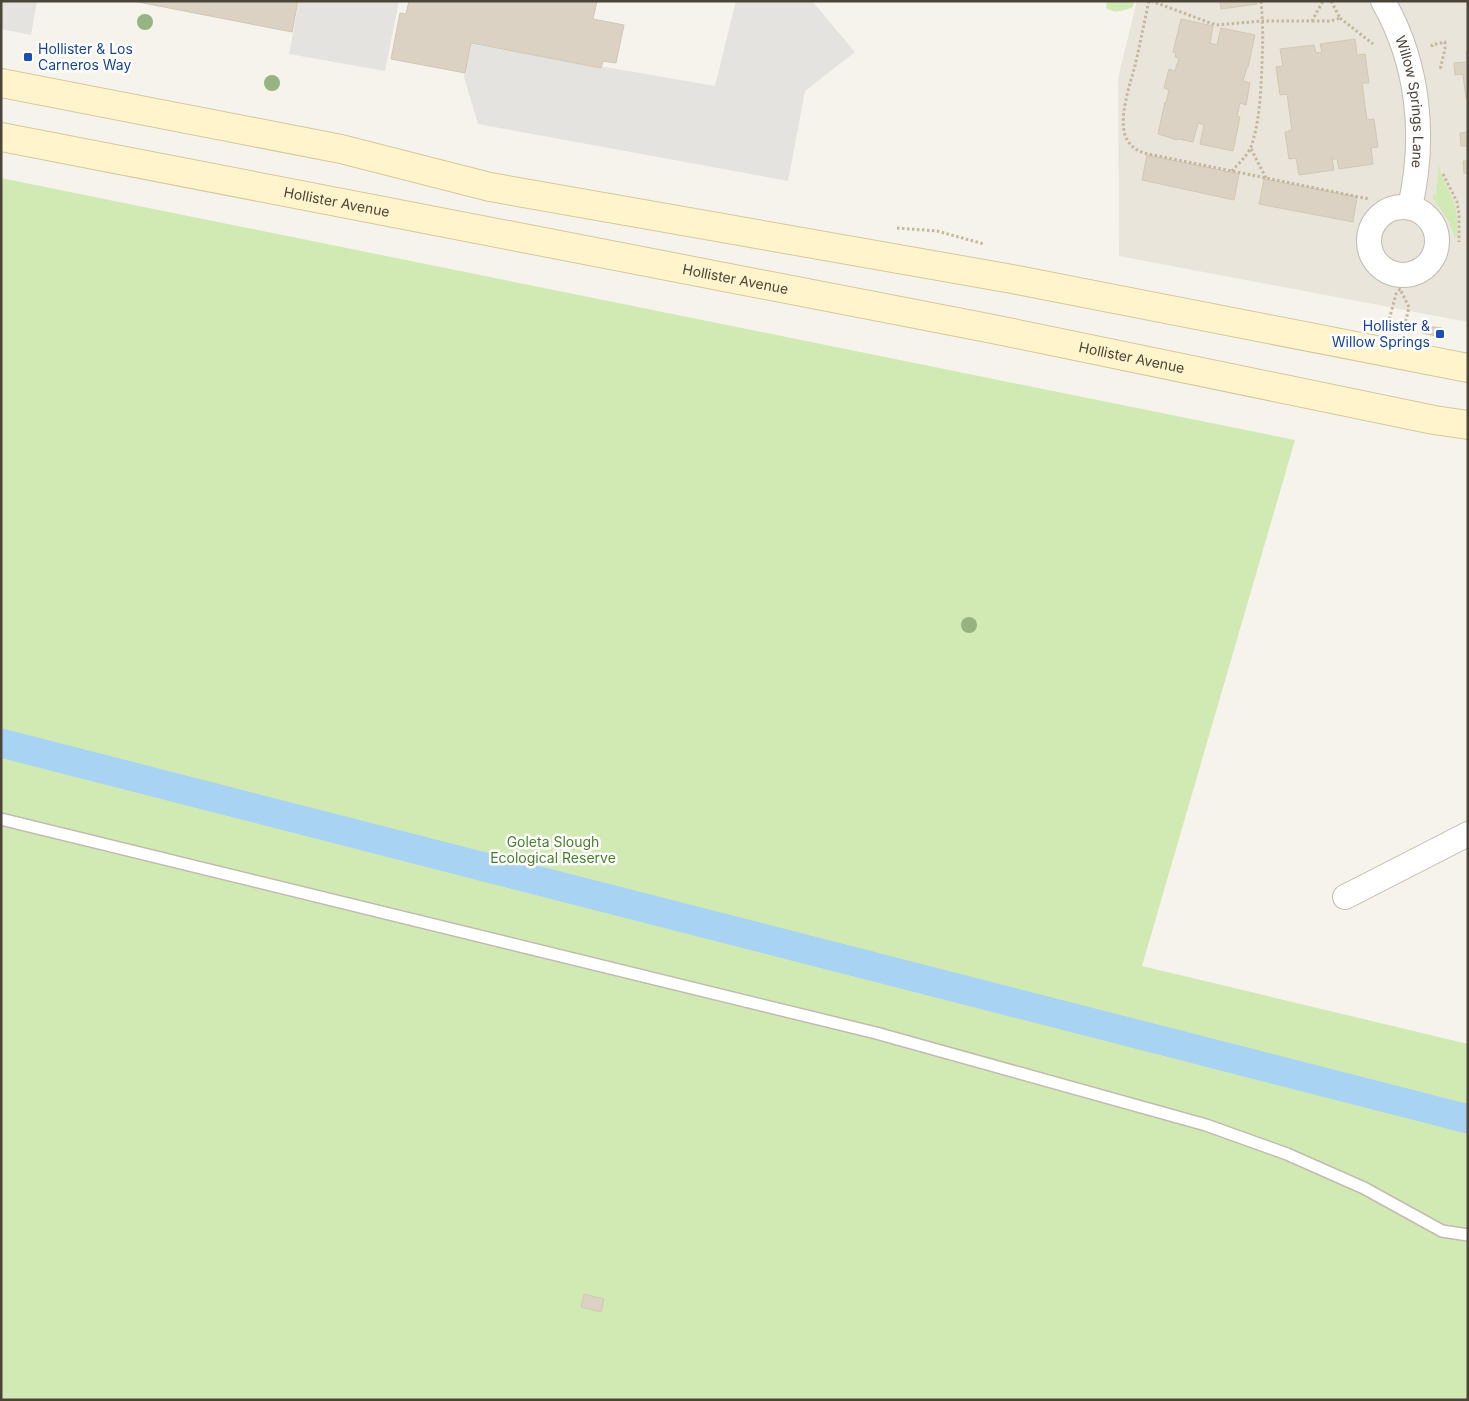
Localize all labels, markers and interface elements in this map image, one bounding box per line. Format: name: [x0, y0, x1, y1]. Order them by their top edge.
street label: Willow Springs Lane: [1392, 33, 1427, 169]
place label: Hollister & Los Carneros Way: [38, 40, 133, 73]
marker: Hollister & Los Carneros Way: [22, 51, 34, 63]
street label: Hollister Avenue: [283, 183, 391, 220]
street label: Hollister Avenue: [681, 260, 790, 297]
place label: Hollister & Willow Springs: [1332, 317, 1430, 350]
marker: Hollister & Willow Springs: [1434, 328, 1446, 340]
street label: Hollister Avenue: [1077, 338, 1186, 376]
park label: Goleta Slough Ecological Reserve: [490, 833, 616, 866]

